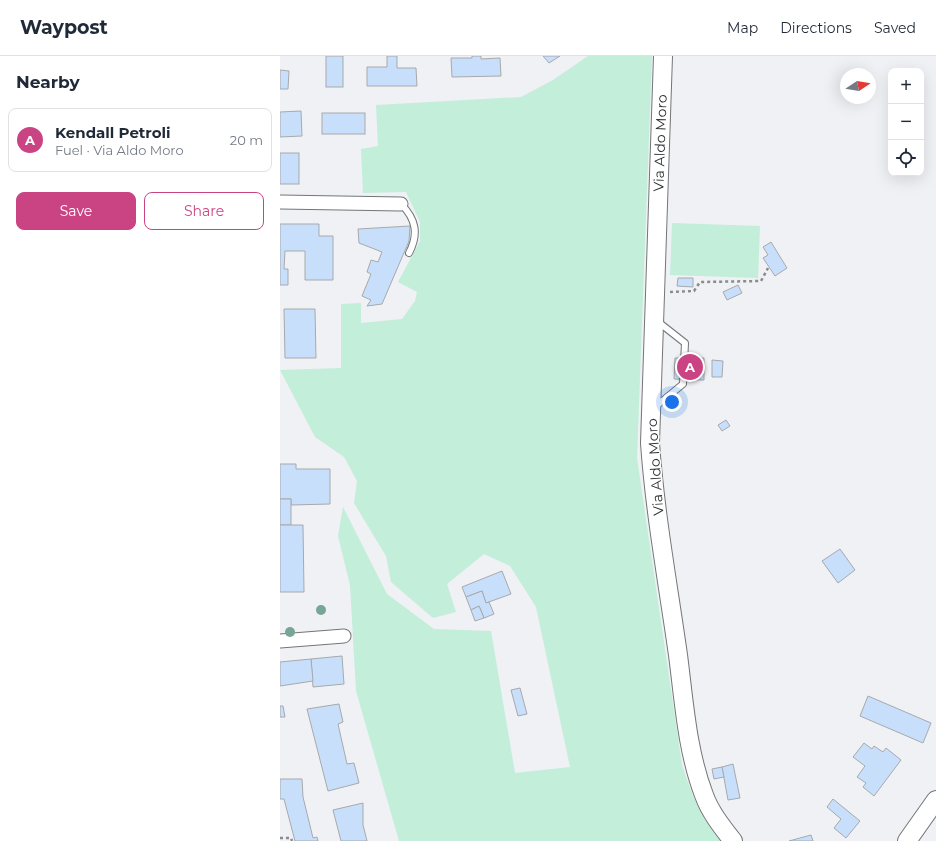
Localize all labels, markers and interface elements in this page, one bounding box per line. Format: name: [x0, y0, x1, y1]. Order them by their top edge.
text: Waypost: [20, 16, 108, 39]
text: Map: [727, 19, 758, 37]
text: Directions: [780, 19, 852, 37]
text: Saved: [874, 19, 916, 37]
north arrow: [840, 68, 876, 104]
map controls: [888, 68, 924, 176]
button: +: [888, 68, 924, 104]
text: Nearby: [16, 72, 80, 92]
street label: Via Aldo Moro: [649, 94, 671, 192]
button: −: [888, 104, 924, 140]
text: Kendall Petroli: [55, 123, 171, 142]
text: A: [25, 132, 35, 148]
text: 20 m: [230, 132, 263, 148]
button: locate: [888, 140, 924, 176]
text: Fuel · Via Aldo Moro: [55, 142, 184, 158]
button: Save: [16, 192, 136, 230]
button: Share: [144, 192, 264, 230]
pin: A: [677, 352, 703, 382]
your location: [662, 392, 682, 412]
street label: Via Aldo Moro: [643, 418, 667, 516]

